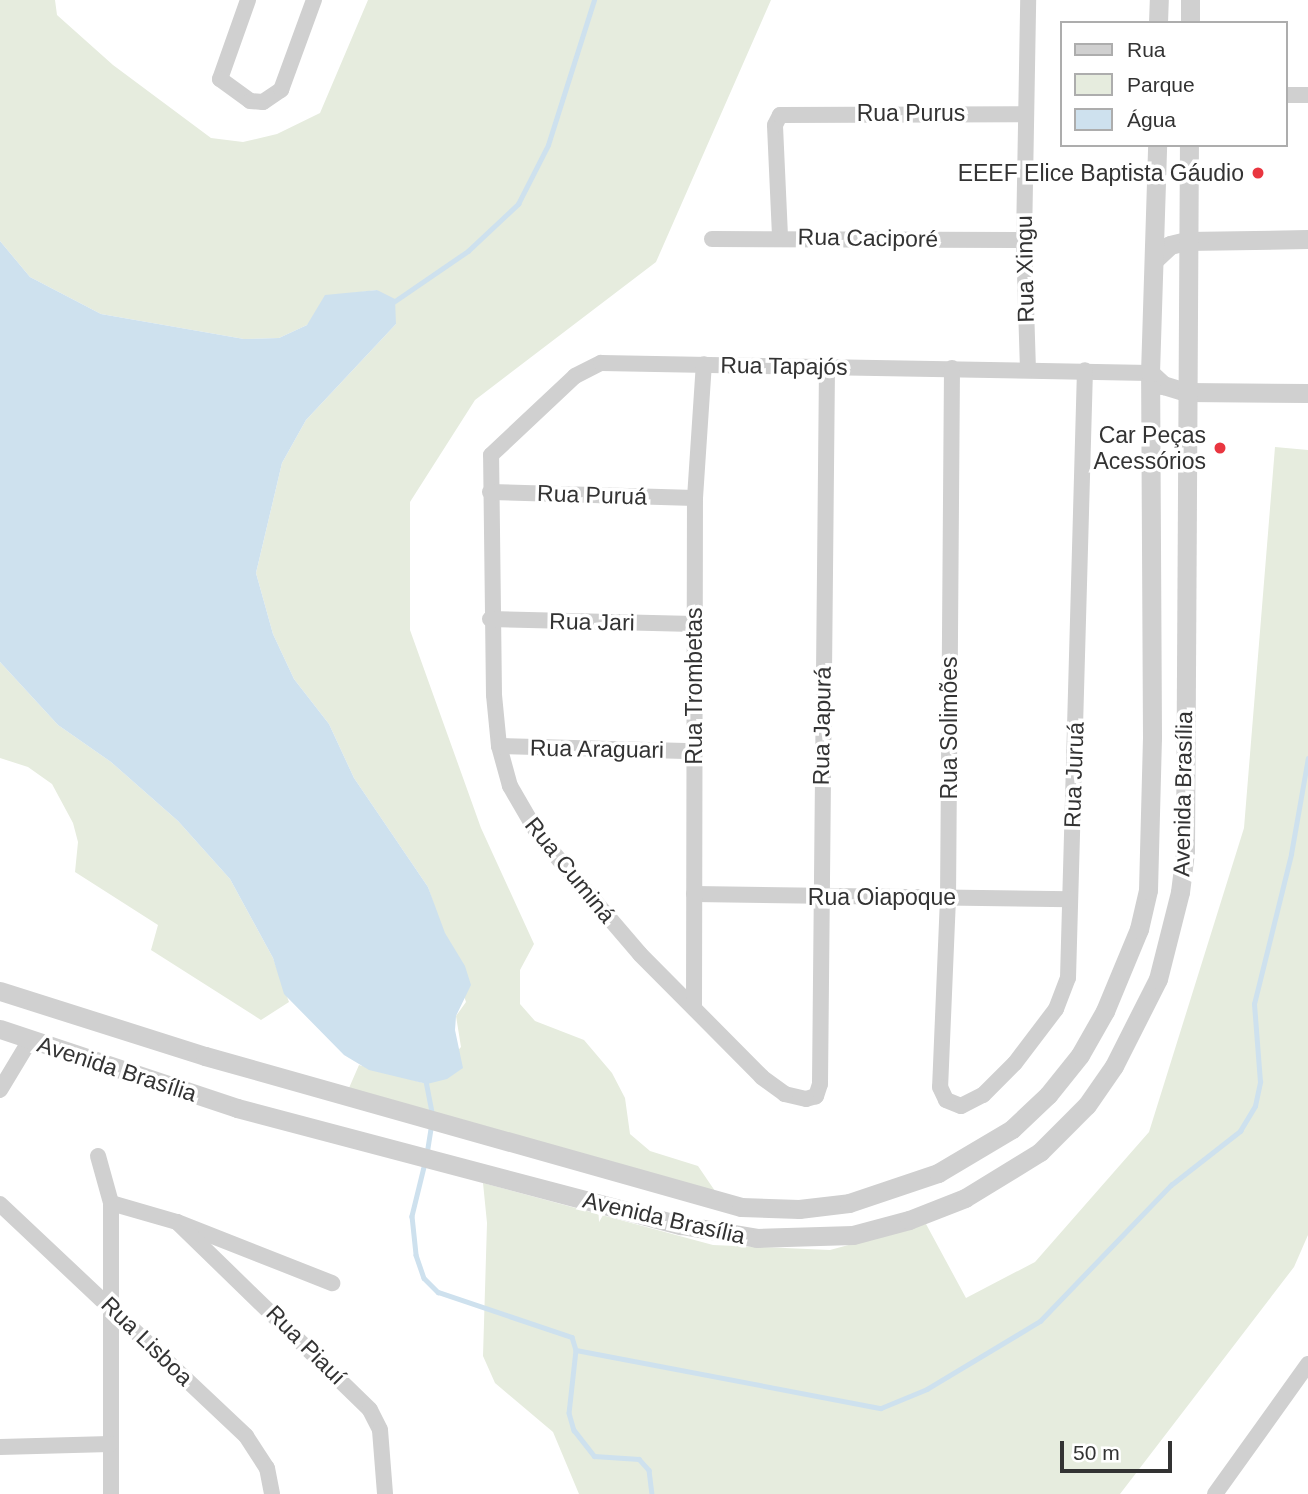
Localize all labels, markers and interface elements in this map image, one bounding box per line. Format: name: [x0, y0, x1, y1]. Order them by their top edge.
legend: [1060, 21, 1287, 147]
text: Rua: [1127, 38, 1166, 61]
text: Parque: [1127, 73, 1195, 96]
street label: Rua Purus: [857, 99, 965, 127]
text: Água: [1127, 108, 1176, 131]
place label: EEEF Elice Baptista Gáudio: [958, 159, 1244, 187]
marker: EEEF Elice Baptista Gáudio: [1250, 165, 1266, 181]
street label: Rua Xingu: [1010, 215, 1040, 323]
street label: Rua Caciporé: [797, 223, 939, 253]
street label: Rua Tapajós: [720, 351, 848, 381]
place label: Car Peças Acessórios: [1094, 421, 1206, 475]
marker: Car Peças Acessórios: [1212, 440, 1228, 456]
street label: Rua Puruá: [537, 479, 647, 511]
street label: Rua Jari: [549, 607, 635, 637]
street label: Rua Trombetas: [680, 607, 708, 765]
street label: Rua Solimões: [935, 656, 963, 800]
street label: Rua Japurá: [807, 666, 837, 786]
street label: Avenida Brasília: [1168, 711, 1198, 877]
street label: Rua Juruá: [1058, 721, 1090, 829]
street label: Rua Araguari: [529, 734, 665, 764]
street label: Rua Cuminá: [519, 812, 621, 928]
street label: Rua Oiapoque: [808, 883, 956, 911]
street label: Avenida Brasília: [34, 1030, 200, 1108]
street label: Avenida Brasília: [580, 1186, 748, 1250]
street label: Rua Lisboa: [96, 1291, 198, 1391]
street label: Rua Piauí: [261, 1300, 351, 1390]
scale bar: [1063, 1428, 1175, 1472]
text: 50 m: [1073, 1441, 1120, 1464]

